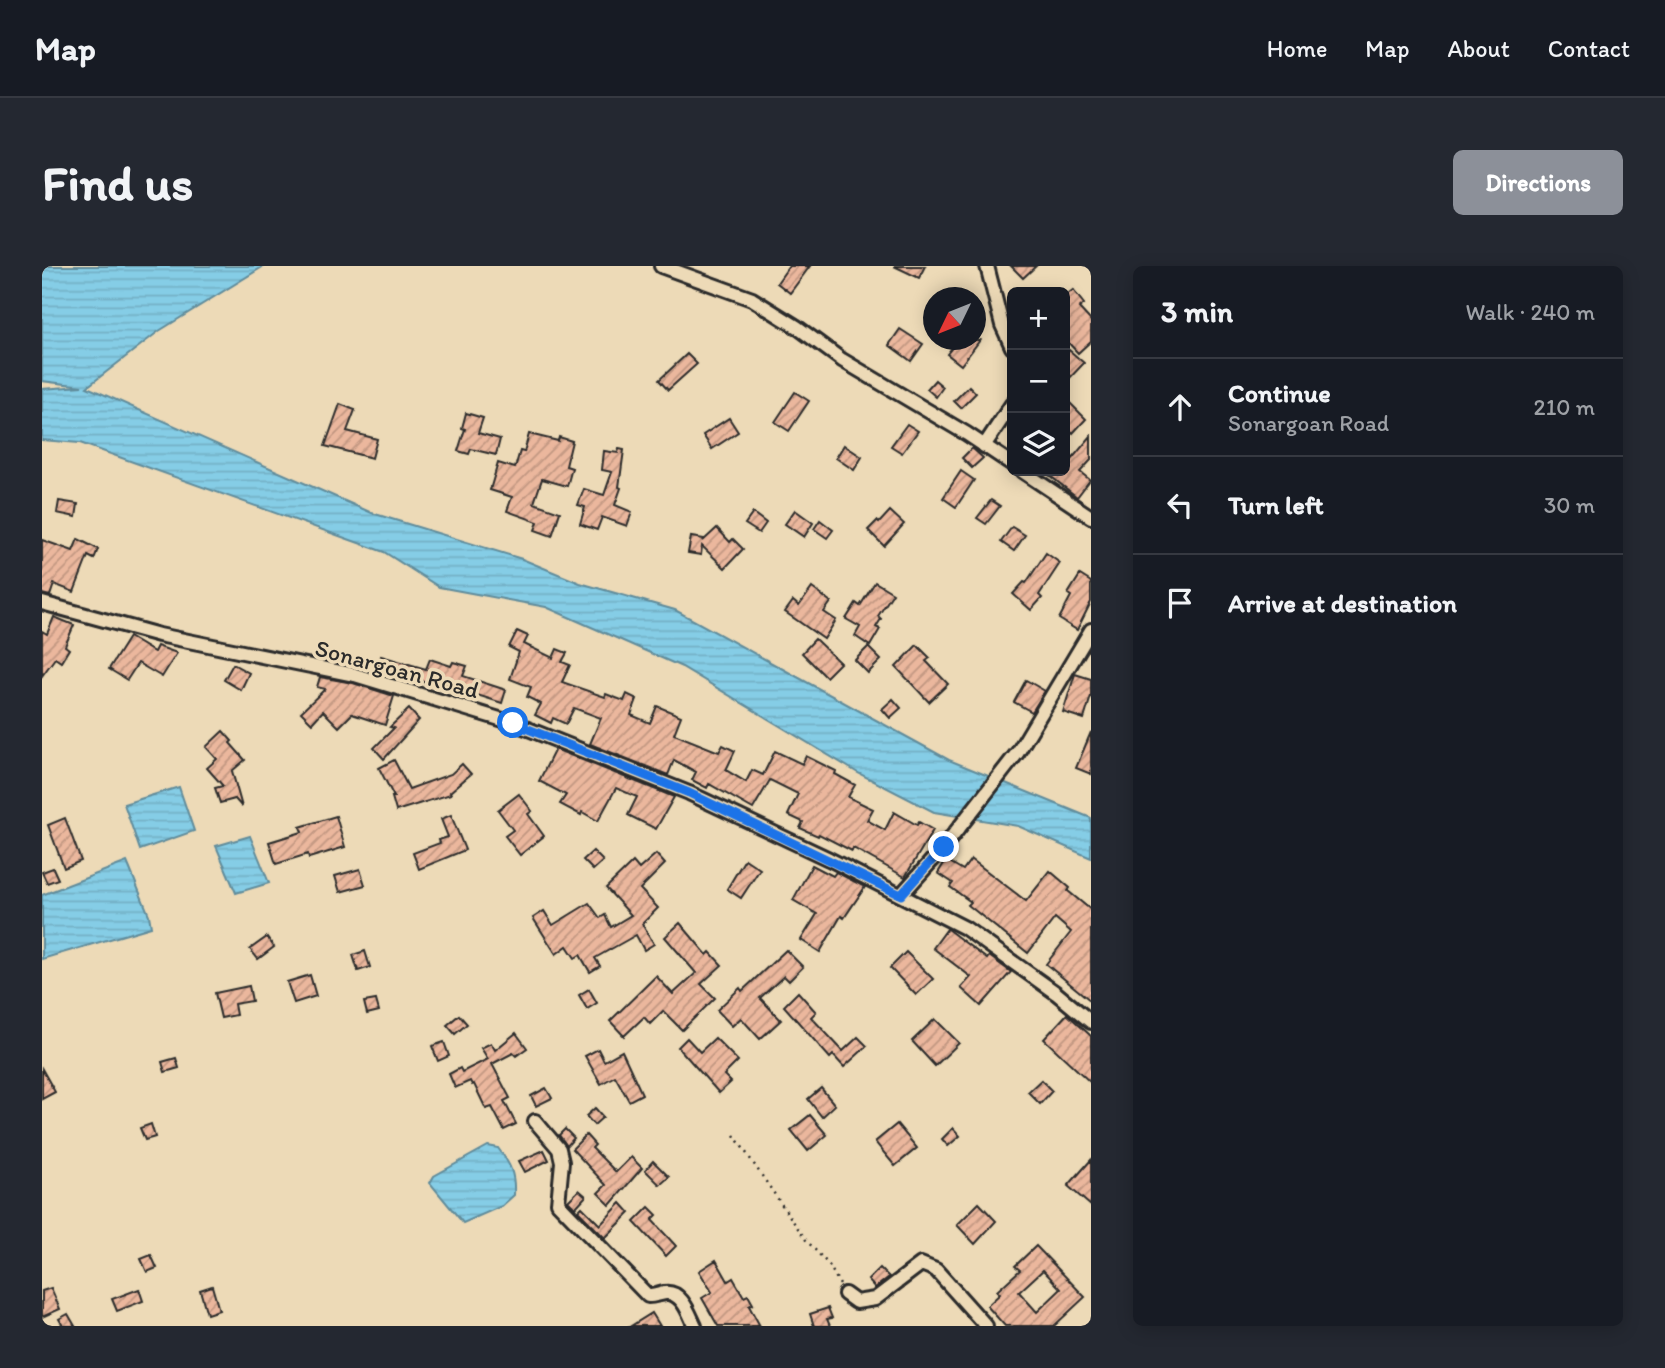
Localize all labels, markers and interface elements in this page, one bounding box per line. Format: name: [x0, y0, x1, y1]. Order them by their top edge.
text: Map: [35, 29, 96, 68]
text: Home: [1267, 34, 1327, 63]
text: Map: [1365, 34, 1409, 63]
text: About: [1447, 34, 1510, 63]
text: Contact: [1548, 34, 1630, 63]
button: Directions: [1453, 150, 1623, 215]
text: Find us: [42, 153, 193, 212]
north arrow: [923, 287, 986, 350]
map controls: [1007, 287, 1070, 476]
button: +: [1007, 287, 1070, 350]
text: 3 min: [1161, 293, 1233, 330]
text: Walk · 240 m: [1465, 298, 1595, 326]
button: −: [1007, 350, 1070, 413]
text: Continue: [1228, 377, 1331, 409]
icon: ahead: [1161, 388, 1199, 426]
text: 210 m: [1534, 393, 1595, 421]
text: Sonargoan Road: [1228, 409, 1389, 437]
button: layers: [1007, 413, 1070, 476]
icon: left: [1161, 486, 1199, 524]
text: Turn left: [1228, 489, 1324, 521]
text: 30 m: [1544, 491, 1595, 519]
icon: arrive: [1161, 584, 1199, 622]
text: Arrive at destination: [1228, 587, 1457, 619]
street label: Sonargoan Road: [312, 633, 482, 704]
route start: [497, 707, 528, 738]
route end: [928, 831, 959, 862]

